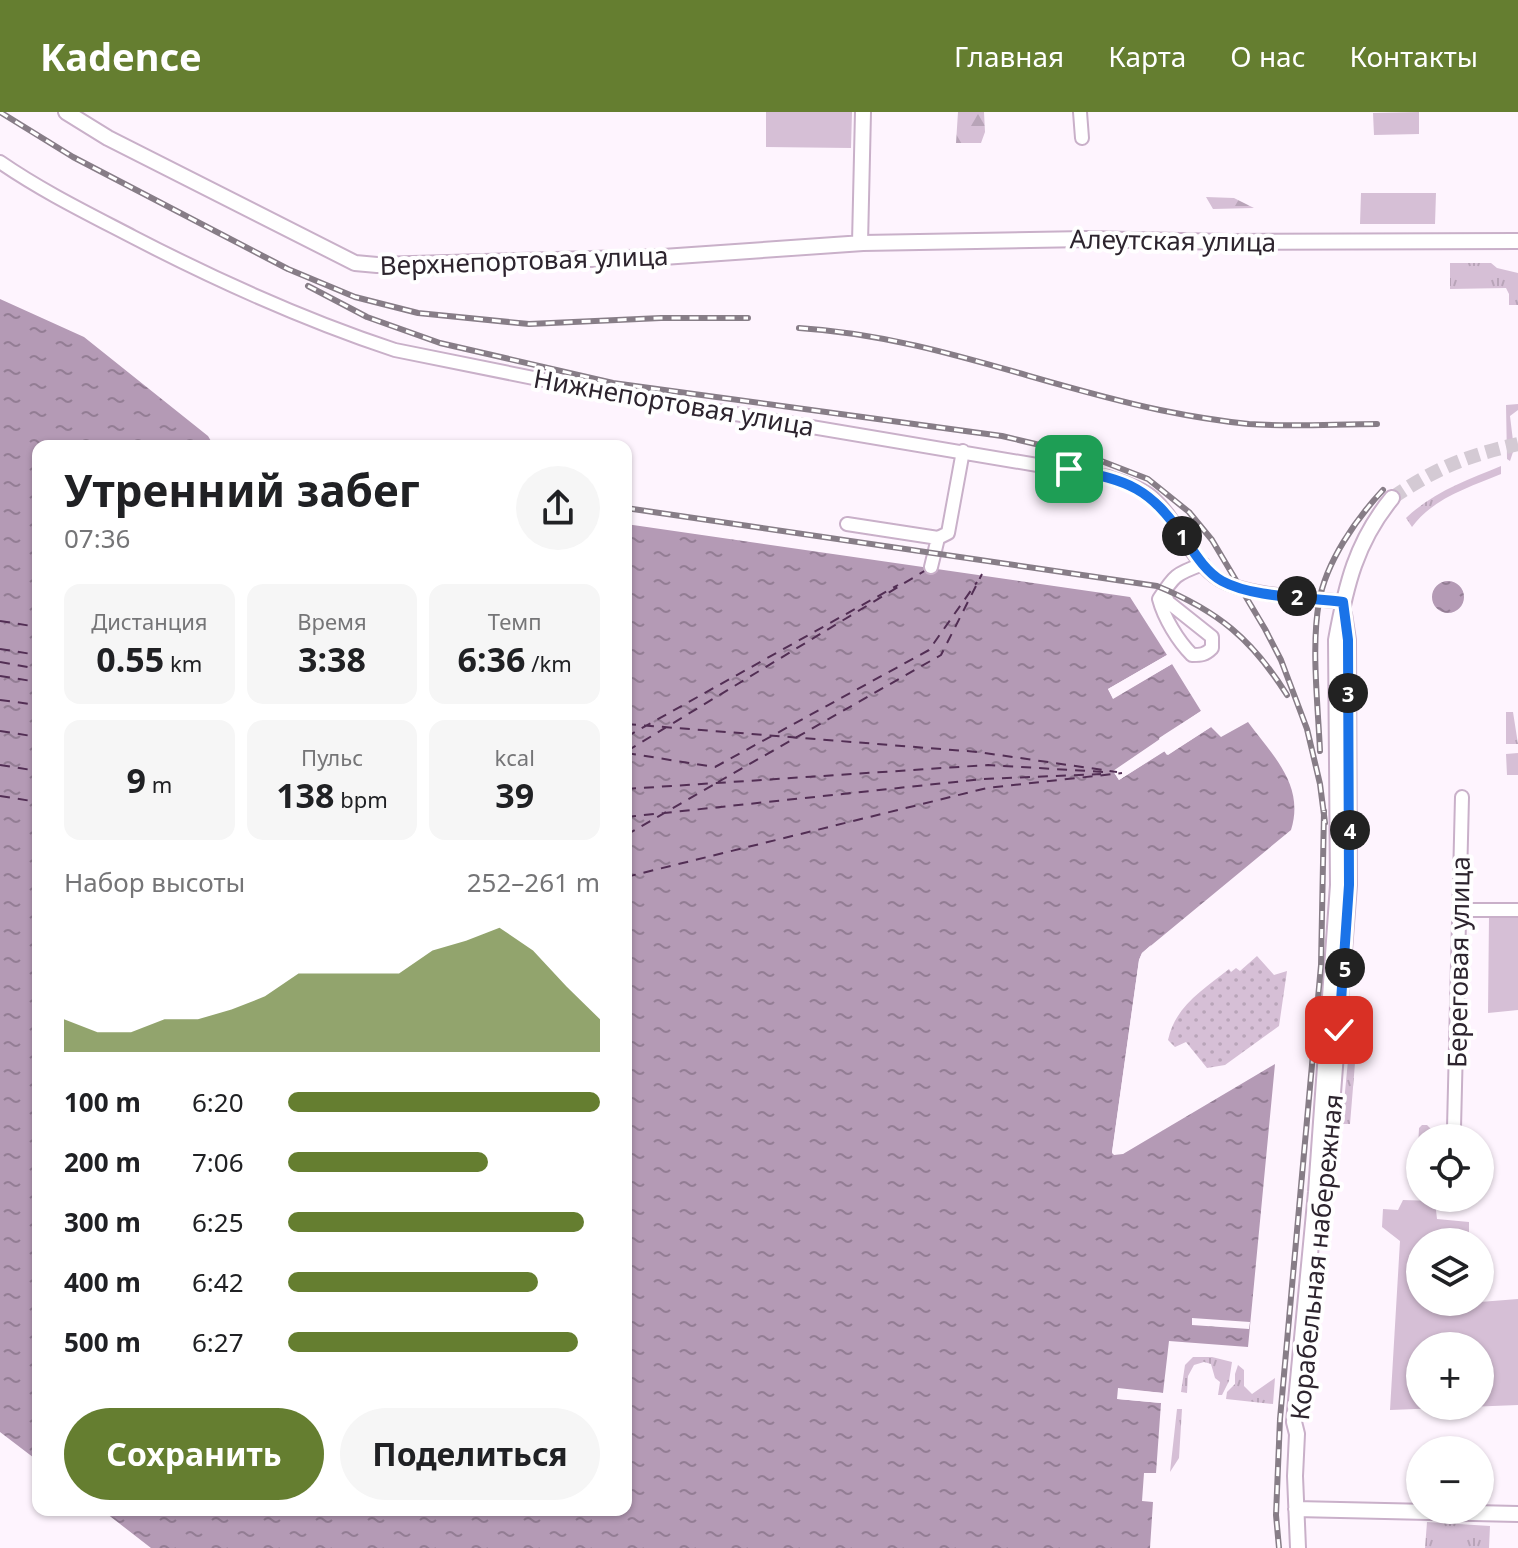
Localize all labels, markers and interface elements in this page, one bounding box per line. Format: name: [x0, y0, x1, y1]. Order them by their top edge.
text: Kadence: [40, 30, 202, 82]
text: Главная: [954, 37, 1064, 75]
text: Карта: [1108, 37, 1186, 75]
text: О нас: [1230, 37, 1306, 75]
text: Контакты: [1350, 37, 1478, 75]
street label: Алеутская улица: [1069, 220, 1277, 260]
street label: Верхнепортовая улица: [379, 237, 669, 283]
street label: Нижнепортовая улица: [531, 360, 817, 444]
pin: [1035, 435, 1103, 503]
icon: arrive: [1047, 447, 1091, 491]
text: Утренний забег: [64, 460, 420, 520]
button: share: [516, 466, 600, 550]
pin: 1: [1162, 516, 1202, 556]
text: 07:36: [64, 520, 130, 556]
text: 1: [1176, 521, 1188, 551]
pin: 2: [1277, 576, 1317, 616]
text: 2: [1291, 581, 1303, 611]
text: Дистанция: [91, 606, 208, 636]
text: Время: [297, 606, 367, 636]
text: Темп: [488, 606, 542, 636]
text: 0.55: [96, 636, 164, 682]
text: 3:38: [298, 636, 366, 682]
text: 6:36: [458, 636, 526, 682]
text: km: [164, 648, 202, 678]
text: /km: [526, 648, 572, 678]
pin: 3: [1328, 673, 1368, 713]
text: 3: [1342, 678, 1354, 708]
text: Пульс: [301, 742, 363, 772]
text: kcal: [495, 742, 535, 772]
text: 9: [126, 757, 146, 803]
text: m: [146, 769, 172, 799]
text: 138: [276, 772, 334, 818]
text: 39: [495, 772, 534, 818]
text: bpm: [334, 784, 388, 814]
pin: 4: [1330, 810, 1370, 850]
text: 4: [1344, 815, 1356, 845]
street label: Береговая улица: [1438, 856, 1478, 1068]
text: Набор высоты: [64, 864, 245, 900]
text: 252–261 m: [467, 864, 600, 900]
pin: 5: [1325, 948, 1365, 988]
text: 5: [1339, 953, 1351, 983]
pin: [1305, 996, 1373, 1064]
icon: check: [1317, 1008, 1361, 1052]
text: 100 m: [64, 1084, 141, 1120]
text: 6:20: [192, 1084, 244, 1120]
street label: Корабельная набережная: [1281, 1092, 1351, 1422]
map controls: [1406, 1124, 1494, 1524]
button: locate: [1406, 1124, 1494, 1212]
text: 200 m: [64, 1144, 141, 1180]
text: 7:06: [192, 1144, 244, 1180]
text: 300 m: [64, 1204, 141, 1240]
text: 6:25: [192, 1204, 244, 1240]
button: layers: [1406, 1228, 1494, 1316]
text: 400 m: [64, 1264, 141, 1300]
text: 6:42: [192, 1264, 244, 1300]
text: 500 m: [64, 1324, 141, 1360]
text: 6:27: [192, 1324, 244, 1360]
button: +: [1406, 1332, 1494, 1420]
button: Сохранить: [64, 1408, 324, 1500]
button: Поделиться: [340, 1408, 600, 1500]
button: −: [1406, 1436, 1494, 1524]

